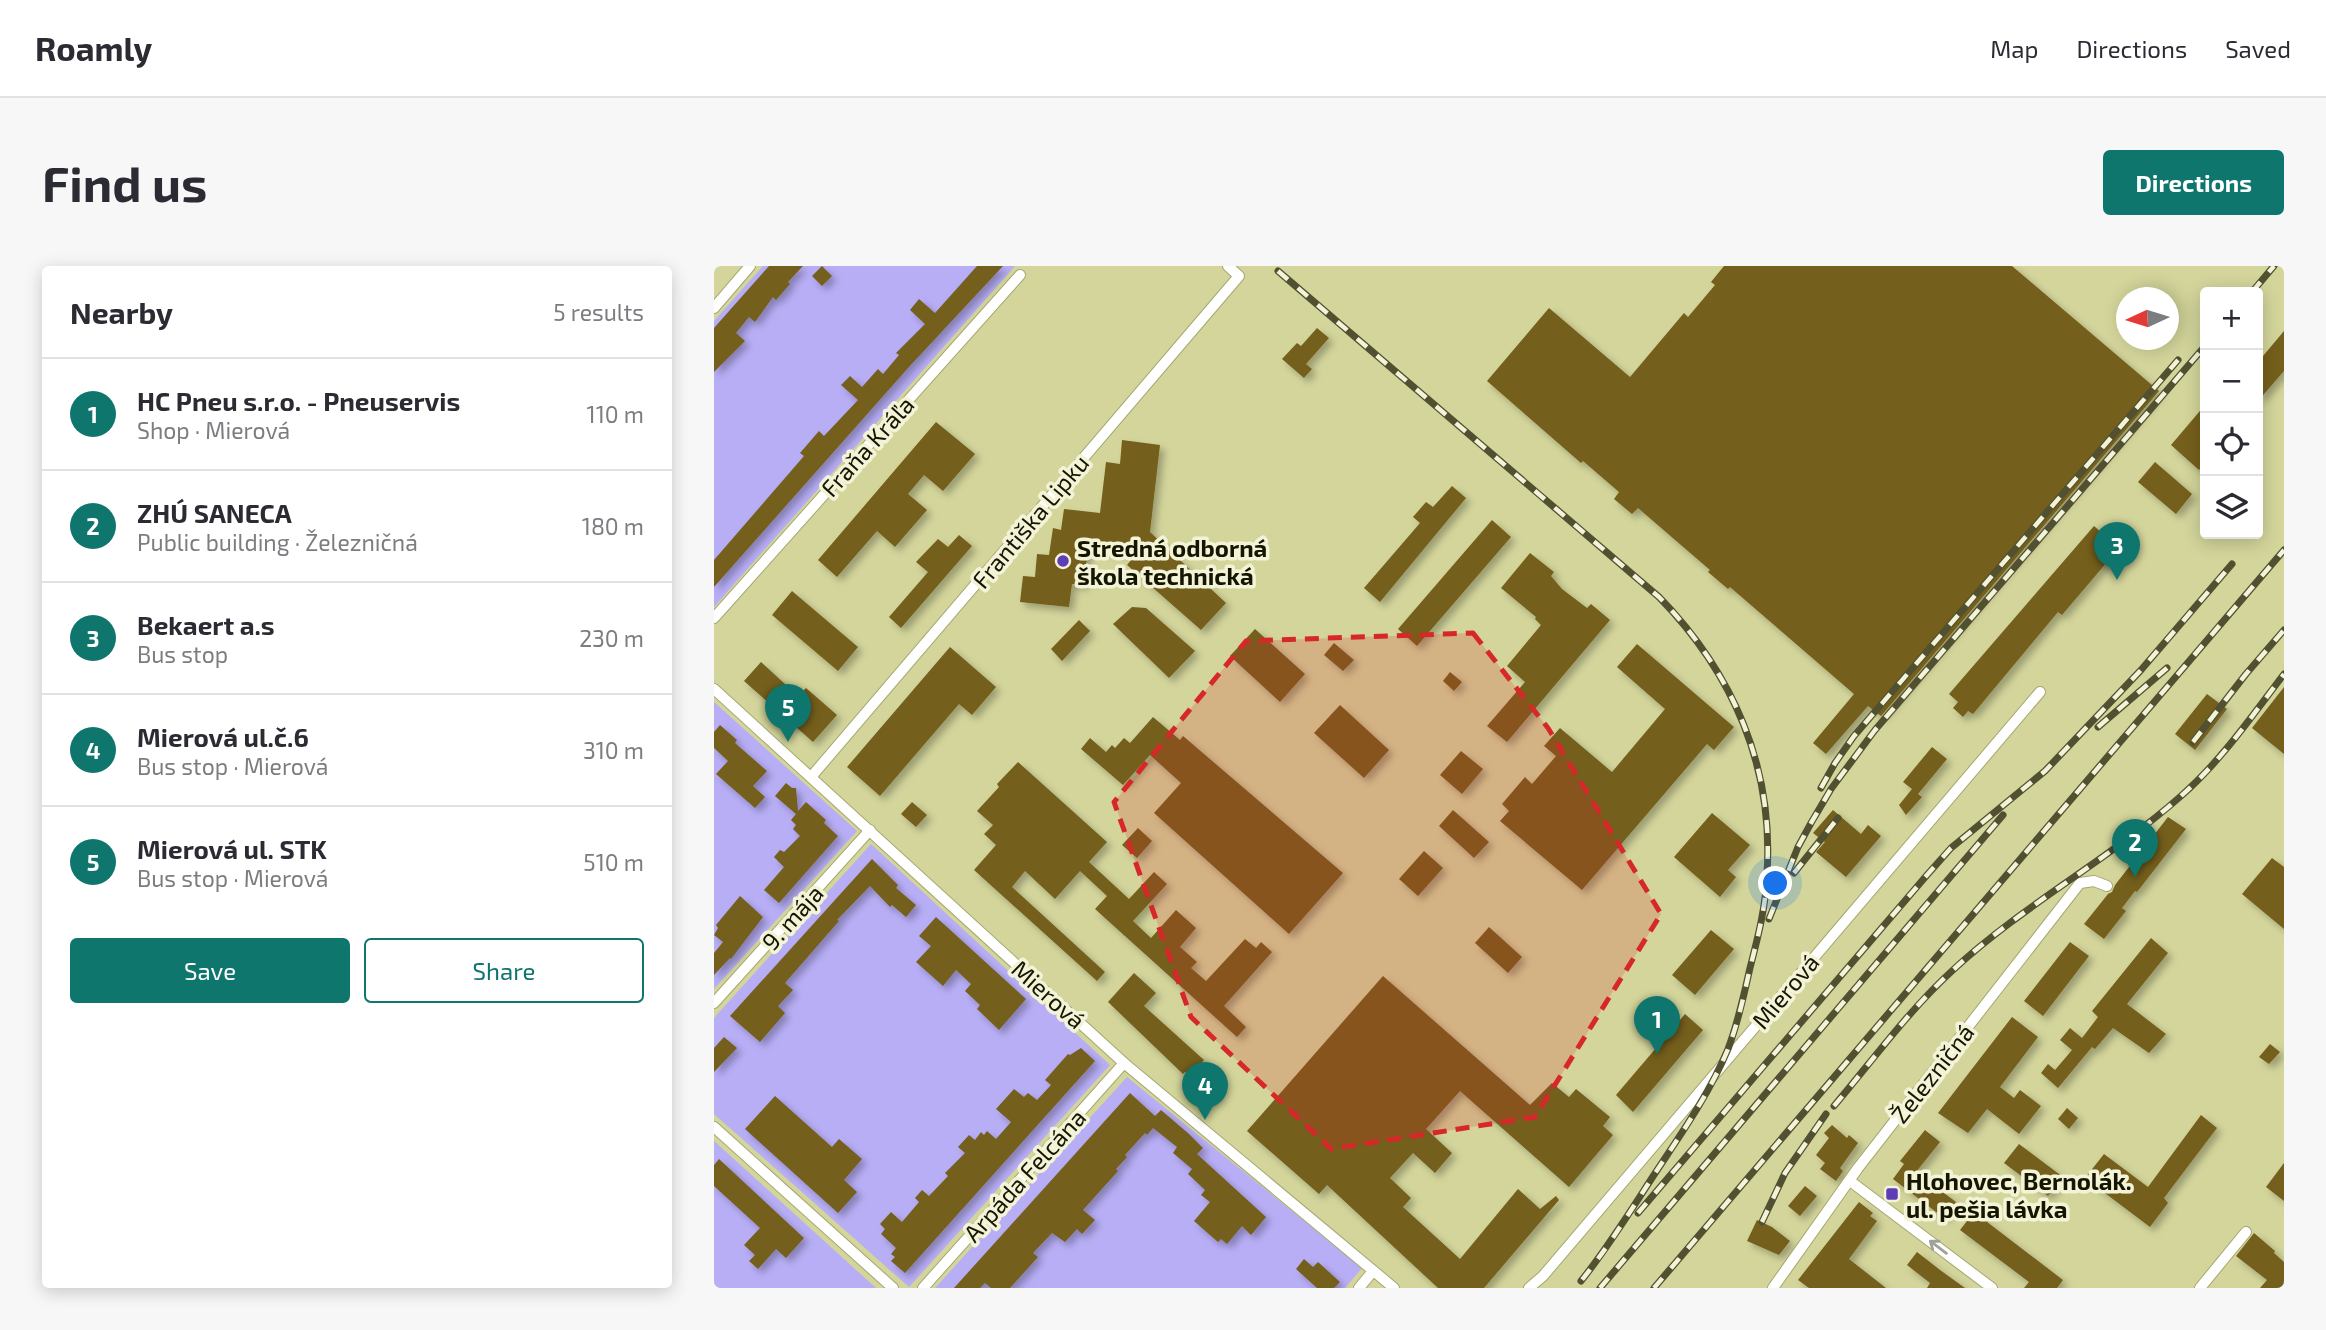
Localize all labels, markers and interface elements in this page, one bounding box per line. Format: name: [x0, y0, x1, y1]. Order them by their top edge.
text: Roamly: [35, 28, 152, 68]
text: Map: [1990, 34, 2038, 63]
text: Directions: [2076, 34, 2187, 63]
text: Saved: [2225, 34, 2291, 63]
button: Directions: [2103, 150, 2284, 215]
text: Find us: [42, 153, 207, 212]
north arrow: [2116, 287, 2179, 350]
map controls: [2200, 287, 2263, 539]
button: +: [2200, 287, 2263, 350]
text: Nearby: [70, 294, 173, 330]
text: 5 results: [553, 298, 644, 326]
button: −: [2200, 350, 2263, 413]
text: HC Pneu s.r.o. - Pneuservis: [137, 385, 460, 416]
street label: Fraňa Kráľa: [814, 390, 920, 502]
text: 1: [88, 400, 98, 428]
text: 110 m: [587, 400, 644, 428]
button: locate: [2200, 413, 2263, 476]
text: Shop · Mierová: [137, 416, 290, 444]
street label: Františka Lipku: [966, 448, 1094, 594]
button: layers: [2200, 476, 2263, 539]
text: ZHÚ SANECA: [137, 497, 292, 528]
text: 2: [86, 512, 100, 540]
text: 180 m: [582, 512, 644, 540]
pin: 3: [2094, 522, 2140, 580]
text: Public building · Železničná: [137, 528, 418, 556]
place label: Stredná odborná škola technická: [1077, 533, 1267, 590]
marker: Stredná odborná škola technická: [1055, 553, 1071, 569]
text: Bekaert a.s: [137, 609, 275, 640]
text: 3: [86, 624, 100, 652]
text: 230 m: [579, 624, 644, 652]
text: Bus stop: [137, 640, 228, 668]
pin: 5: [765, 684, 811, 742]
text: Mierová ul.č.6: [137, 721, 309, 752]
text: 4: [86, 736, 100, 764]
text: 310 m: [583, 736, 644, 764]
text: Bus stop · Mierová: [137, 752, 329, 780]
pin: 2: [2112, 819, 2158, 877]
text: Mierová ul. STK: [137, 833, 327, 864]
text: 5: [87, 848, 99, 876]
text: 510 m: [583, 848, 644, 876]
text: Bus stop · Mierová: [137, 864, 329, 892]
your location: [1758, 866, 1792, 900]
street label: 9. mája: [755, 878, 829, 956]
button: Save: [70, 938, 350, 1003]
button: Share: [364, 938, 644, 1003]
street label: Mierová: [1745, 948, 1825, 1034]
street label: Mierová: [1006, 954, 1092, 1034]
pin: 1: [1634, 996, 1680, 1054]
street label: Železničná: [1884, 1018, 1980, 1128]
pin: 4: [1182, 1062, 1228, 1120]
street label: Arpáda Felcána: [957, 1103, 1091, 1247]
place label: Hlohovec, Bernolák. ul. pešia lávka: [1906, 1166, 2132, 1223]
marker: Hlohovec, Bernolák. ul. pešia lávka: [1884, 1186, 1900, 1202]
one-way arrow: [1930, 1240, 1948, 1255]

